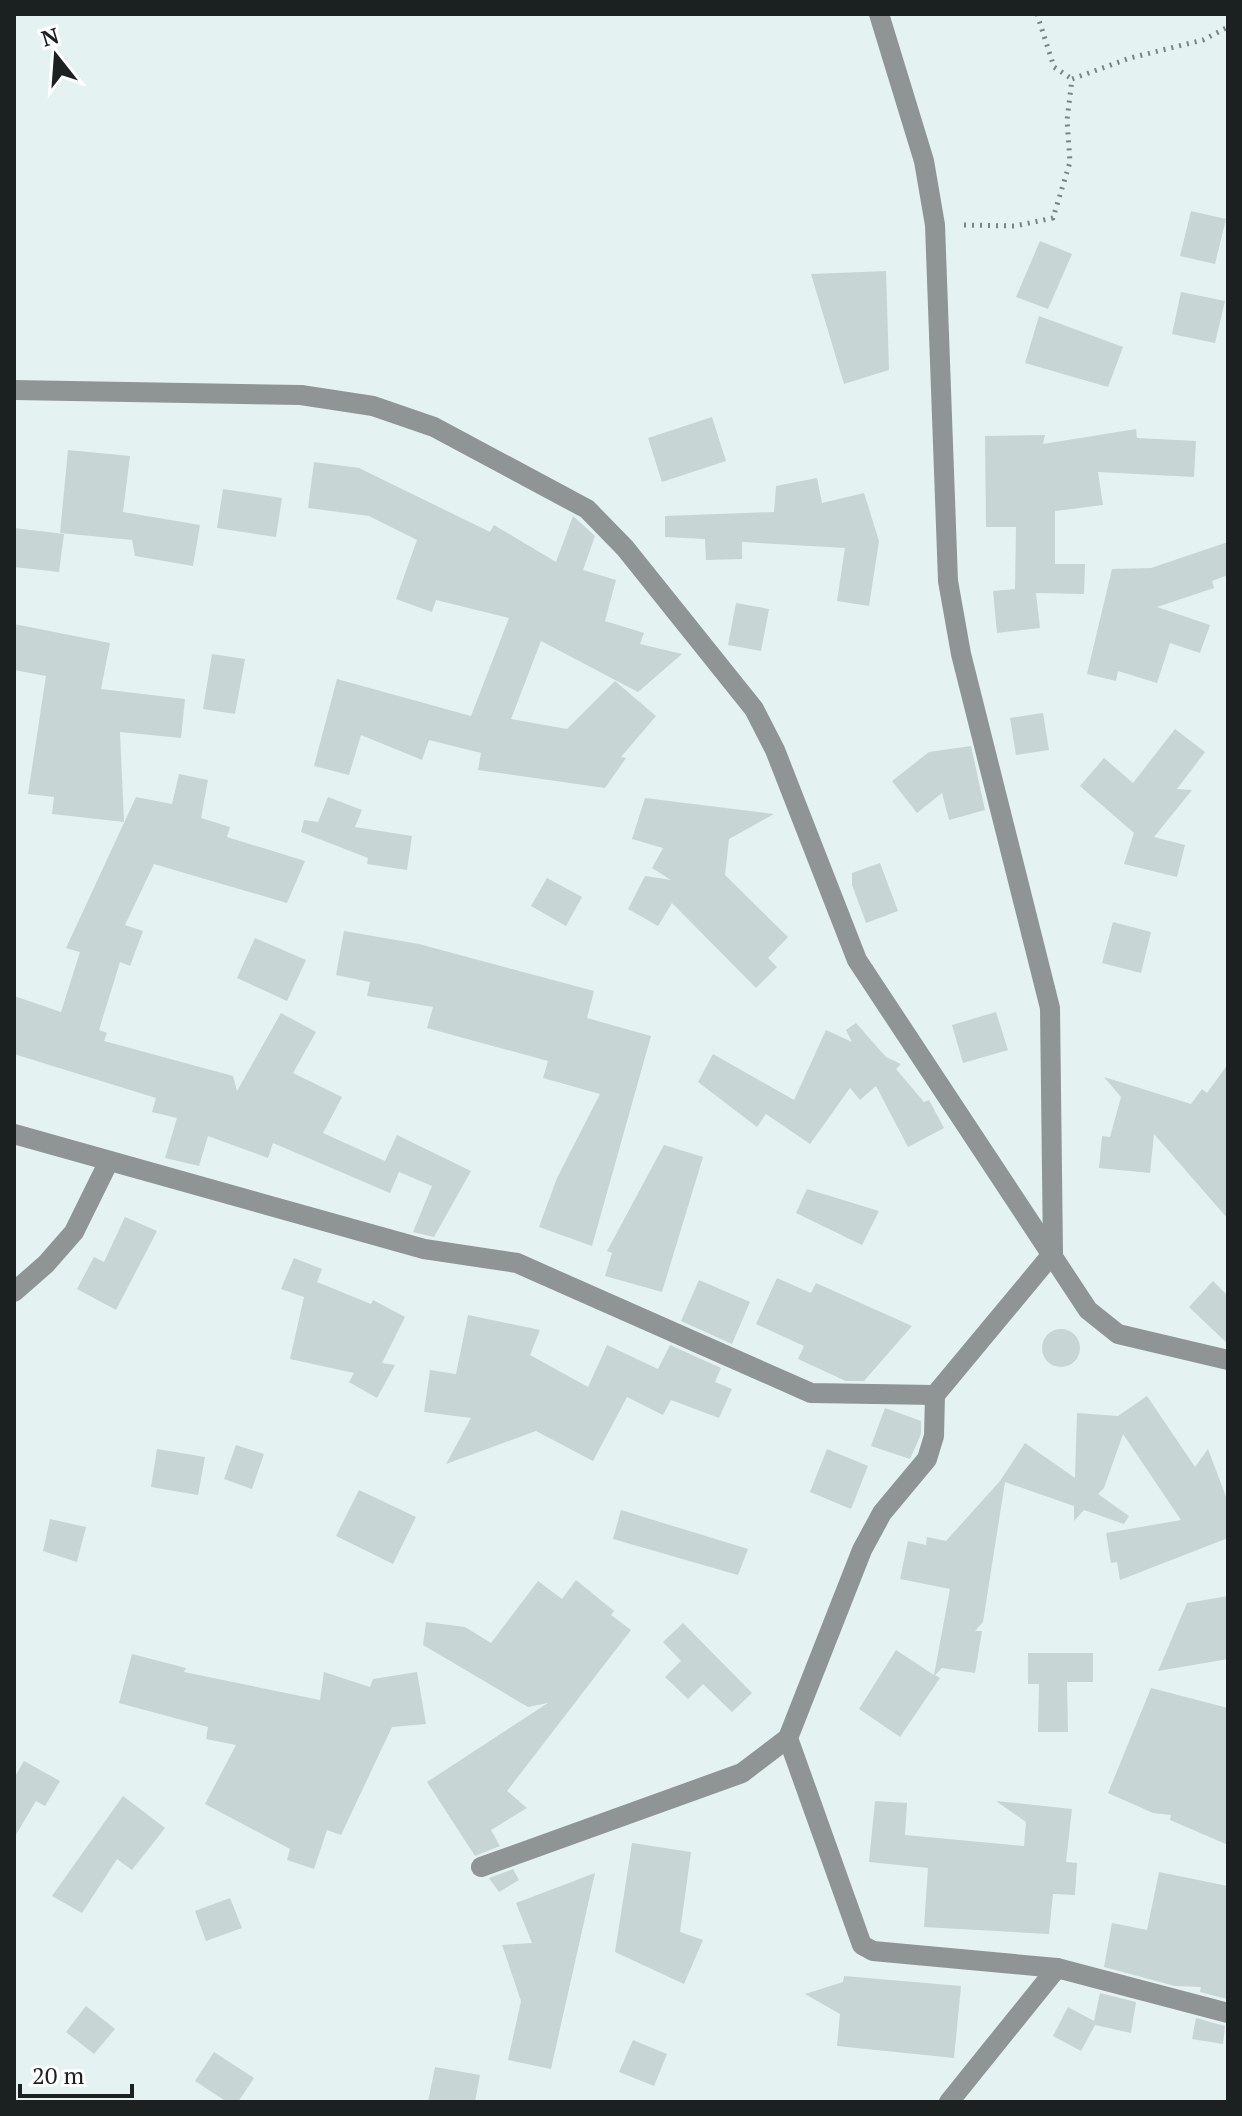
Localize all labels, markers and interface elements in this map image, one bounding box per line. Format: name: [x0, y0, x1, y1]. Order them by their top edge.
north arrow: [16, 16, 96, 96]
text: N: [38, 20, 63, 53]
scale bar: [20, 2048, 132, 2098]
text: 20 m: [32, 2059, 84, 2091]

